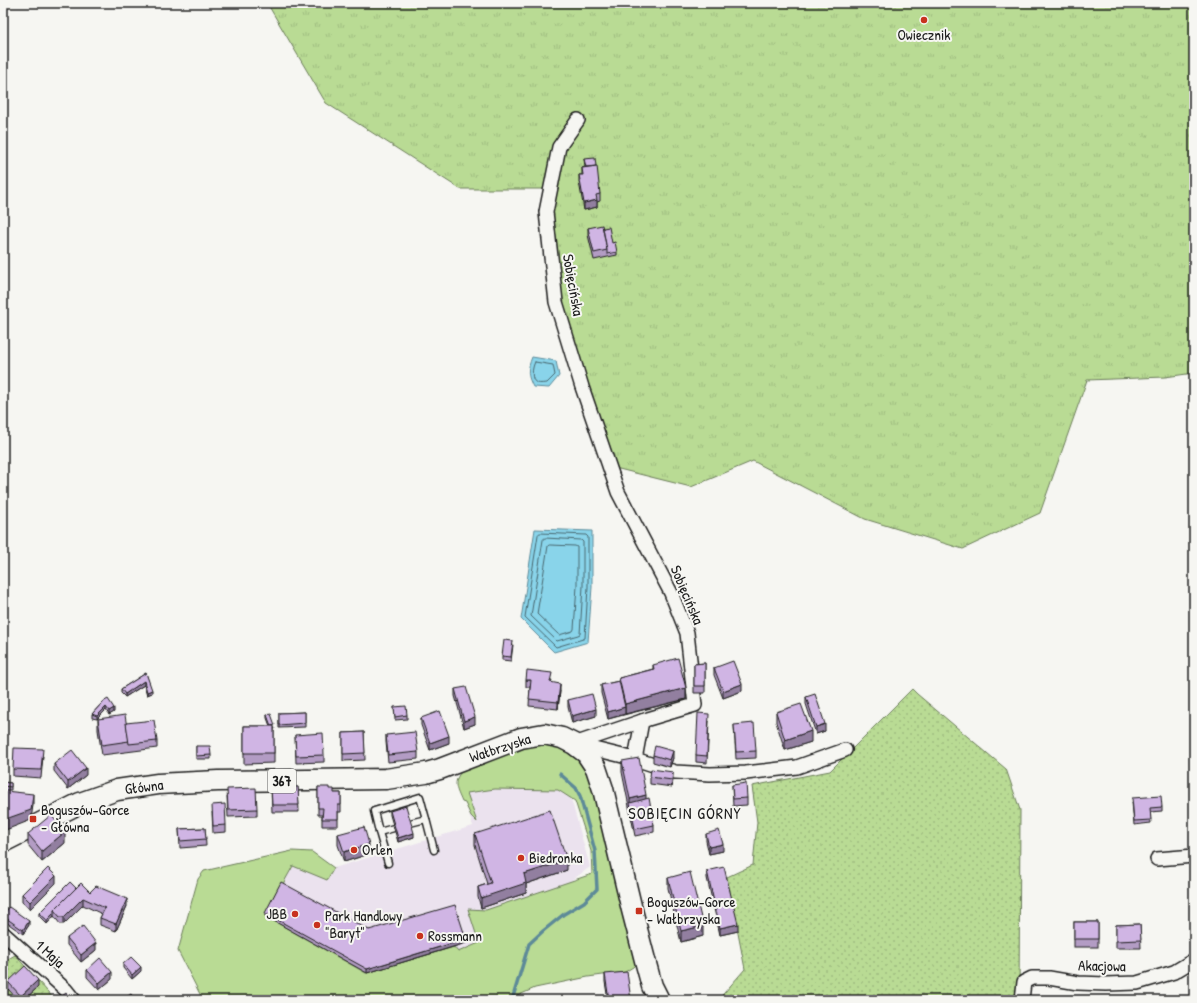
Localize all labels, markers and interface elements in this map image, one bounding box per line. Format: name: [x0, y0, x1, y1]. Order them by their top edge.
marker: Owiecznik: [919, 15, 929, 25]
place label: Owiecznik: [897, 24, 951, 45]
street label: Sobięcińska: [558, 252, 589, 318]
street label: Sobięcińska: [666, 562, 709, 628]
street label: Wałbrzyska: [466, 728, 533, 767]
road number: 367: [268, 769, 296, 793]
street label: Główna: [124, 774, 164, 799]
place label: Boguszów-Gorce - Główna: [41, 799, 129, 837]
district label: SOBIĘCIN GÓRNY: [628, 802, 742, 824]
marker: Boguszów-Gorce - Główna: [28, 814, 38, 824]
place label: Orlen: [362, 839, 393, 860]
marker: Orlen: [349, 845, 359, 855]
place label: Biedronka: [529, 847, 583, 868]
marker: Biedronka: [516, 853, 526, 863]
place label: Boguszów-Gorce - Wałbrzyska: [647, 891, 735, 929]
place label: JBB: [266, 903, 287, 924]
place label: Park Handlowy "Baryt": [325, 905, 402, 943]
marker: Boguszów-Gorce - Wałbrzyska: [634, 906, 644, 916]
marker: JBB: [290, 909, 300, 919]
marker: Park Handlowy "Baryt": [312, 920, 322, 930]
place label: Rossmann: [428, 925, 482, 946]
marker: Rossmann: [415, 931, 425, 941]
street label: 1 Maja: [31, 935, 70, 973]
street label: Akacjowa: [1078, 955, 1126, 976]

